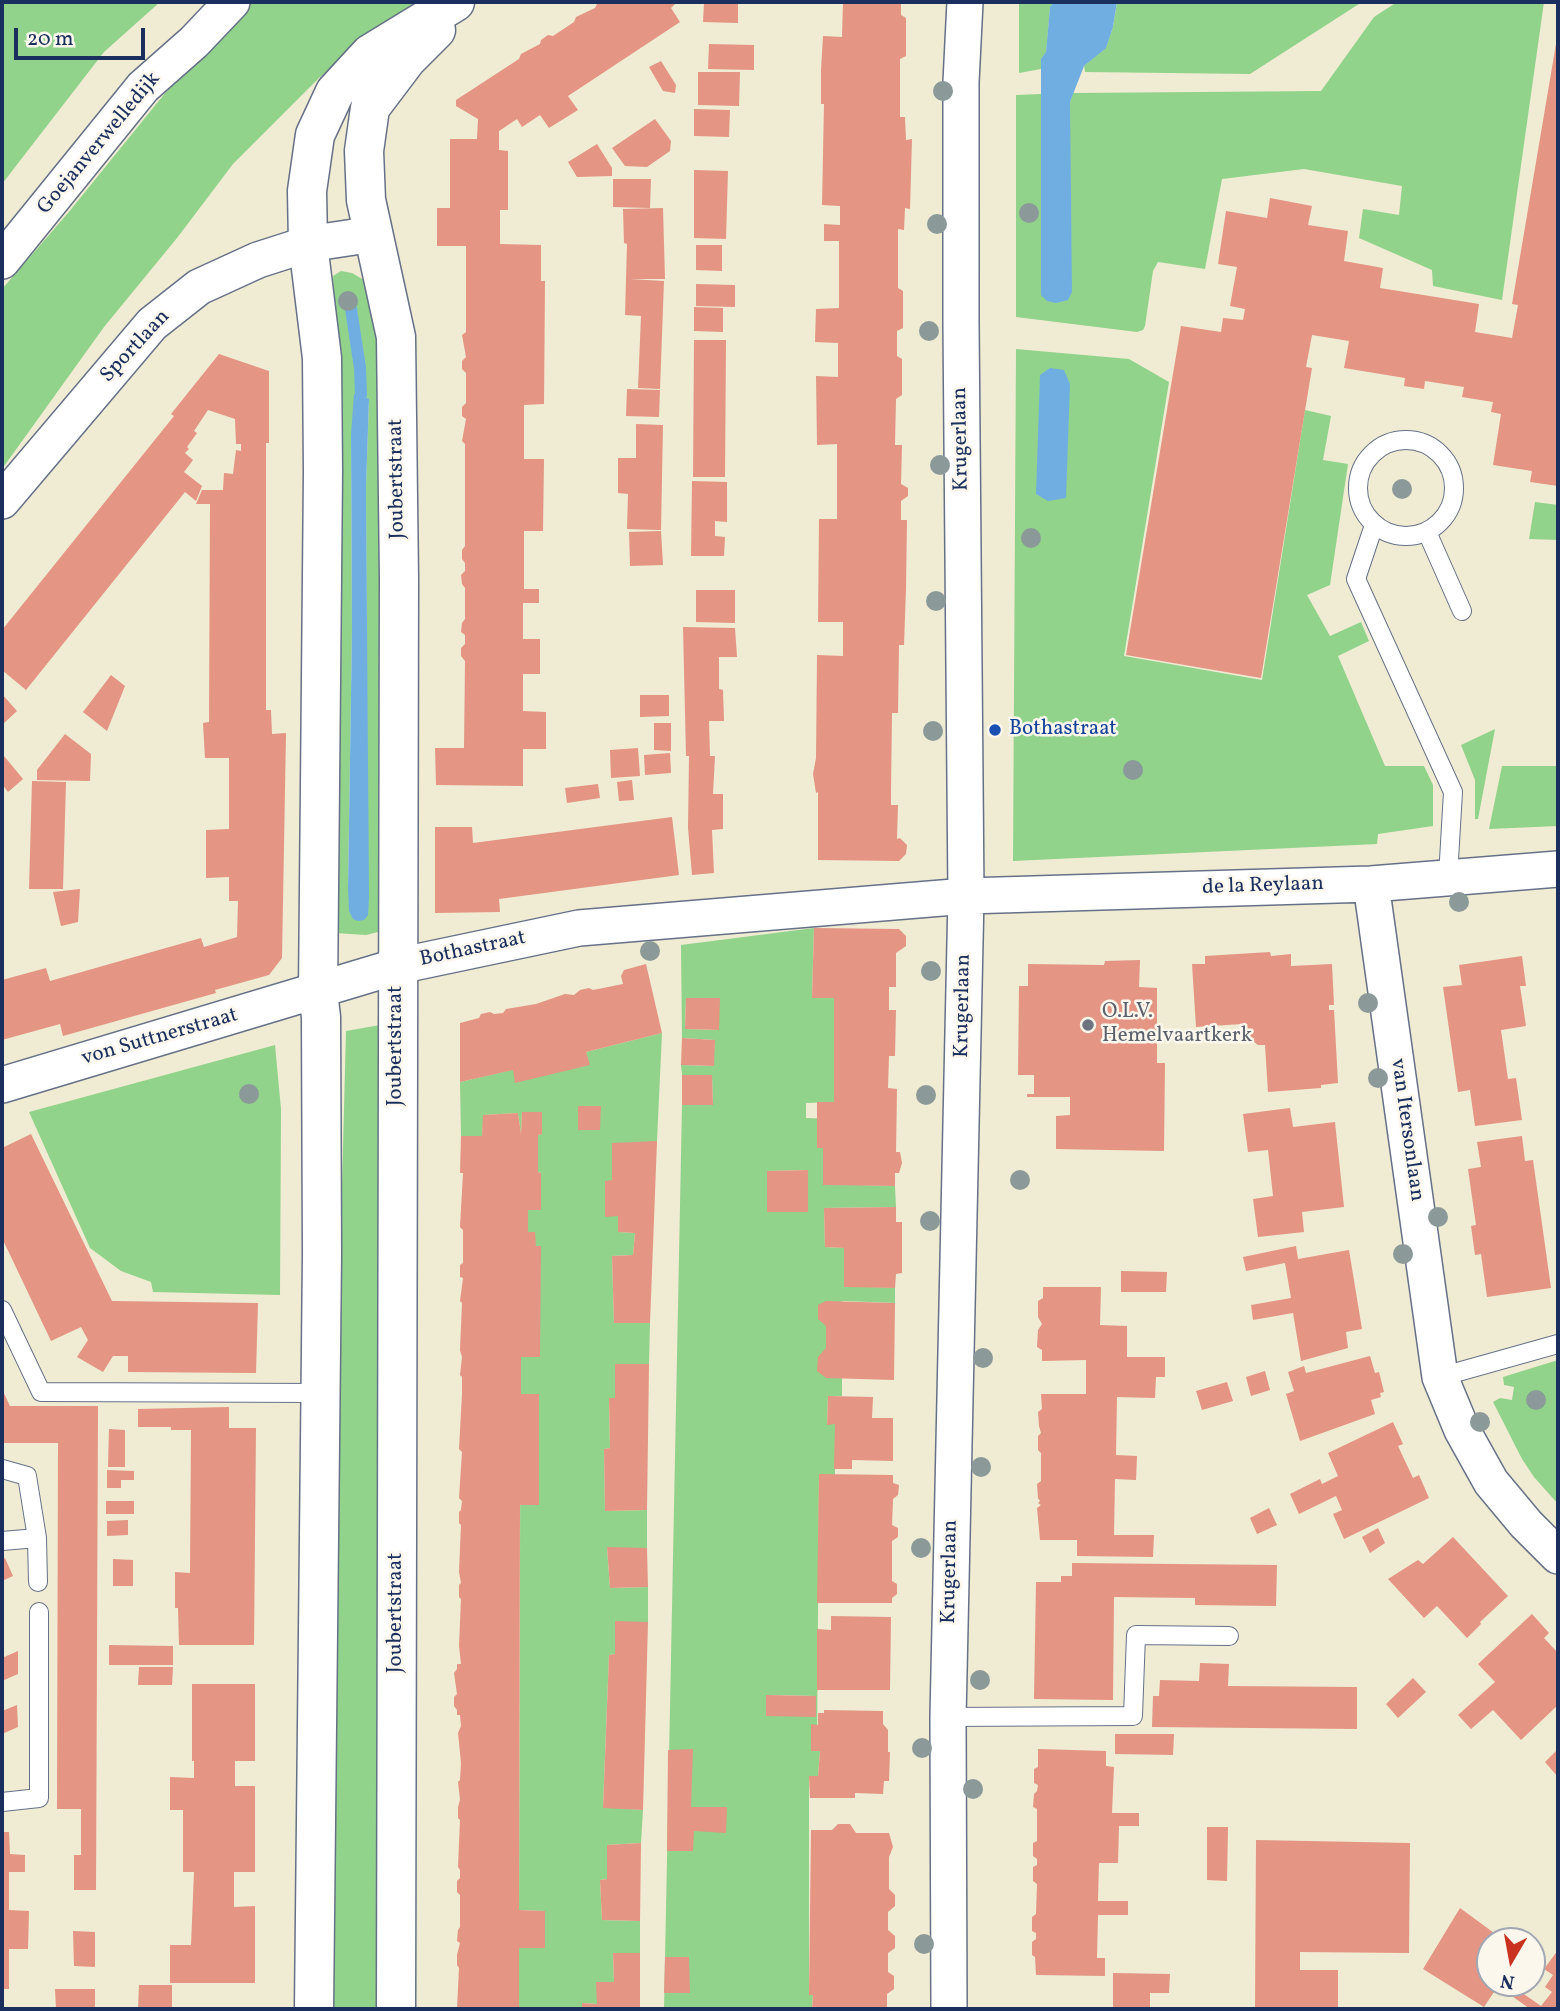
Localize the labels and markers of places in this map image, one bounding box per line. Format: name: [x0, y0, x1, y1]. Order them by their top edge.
place label: Bothastraat: [1009, 717, 1117, 743]
marker: Bothastraat: [987, 722, 1003, 738]
place label: O.L.V. Hemelvaartkerk: [1102, 1000, 1252, 1050]
marker: O.L.V. Hemelvaartkerk: [1080, 1017, 1096, 1033]

